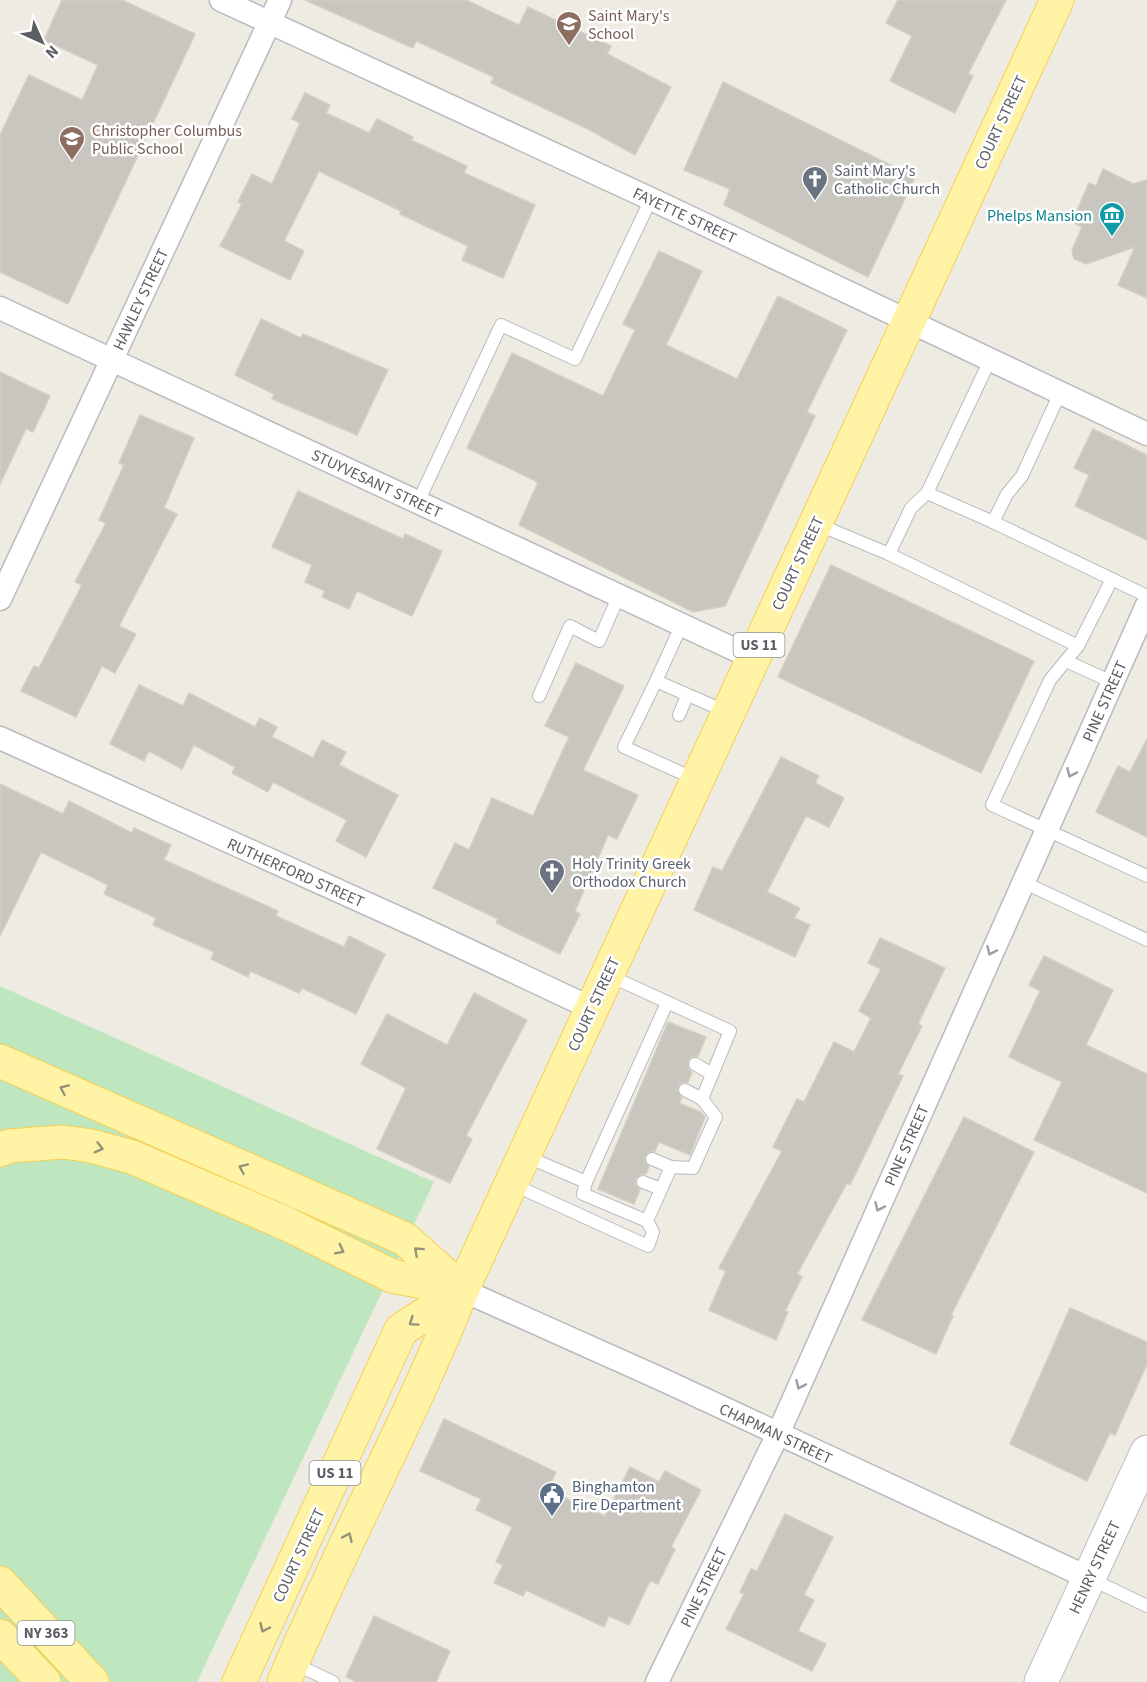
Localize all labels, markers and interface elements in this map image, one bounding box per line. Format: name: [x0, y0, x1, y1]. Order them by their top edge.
place label: Saint Mary's School: [588, 5, 670, 45]
school or university icon: Saint Mary's School: [554, 9, 584, 47]
north arrow: [12, 12, 72, 72]
text: N: [40, 40, 63, 63]
street label: COURT STREET: [969, 71, 1033, 173]
place label: Christopher Columbus Public School: [92, 120, 242, 160]
school or university icon: Christopher Columbus Public School: [57, 124, 87, 162]
place label: Saint Mary's Catholic Church: [834, 160, 940, 200]
church icon: Saint Mary's Catholic Church: [800, 164, 830, 202]
street label: FAYETTE STREET: [629, 182, 740, 250]
museum icon: Phelps Mansion: [1097, 200, 1127, 238]
place label: Phelps Mansion: [987, 205, 1092, 227]
street label: HAWLEY STREET: [108, 245, 174, 354]
street label: STUYVESANT STREET: [308, 444, 446, 524]
street label: COURT STREET: [766, 512, 830, 614]
road number: US 11: [734, 633, 784, 657]
street label: PINE STREET: [1077, 657, 1133, 745]
one-way arrow: [1066, 767, 1078, 778]
street label: RUTHERFORD STREET: [224, 833, 368, 913]
place label: Holy Trinity Greek Orthodox Church: [572, 853, 691, 893]
church icon: Holy Trinity Greek Orthodox Church: [537, 857, 567, 895]
one-way arrow: [987, 945, 999, 956]
street label: COURT STREET: [562, 953, 626, 1055]
one-way arrow: [59, 1085, 70, 1097]
street label: PINE STREET: [879, 1101, 935, 1189]
one-way arrow: [94, 1141, 104, 1154]
one-way arrow: [238, 1163, 249, 1175]
one-way arrow: [874, 1200, 886, 1211]
one-way arrow: [333, 1243, 344, 1254]
one-way arrow: [414, 1247, 425, 1258]
one-way arrow: [409, 1315, 420, 1326]
one-way arrow: [795, 1379, 807, 1390]
street label: CHAPMAN STREET: [715, 1398, 836, 1470]
road number: US 11: [310, 1461, 360, 1485]
place label: Binghamton Fire Department: [572, 1476, 682, 1516]
public building icon: Binghamton Fire Department: [537, 1480, 567, 1518]
street label: COURT STREET: [267, 1504, 331, 1606]
street label: HENRY STREET: [1064, 1517, 1126, 1618]
one-way arrow: [341, 1533, 353, 1544]
street label: PINE STREET: [675, 1543, 733, 1631]
road number: NY 363: [18, 1621, 74, 1645]
one-way arrow: [260, 1621, 272, 1632]

